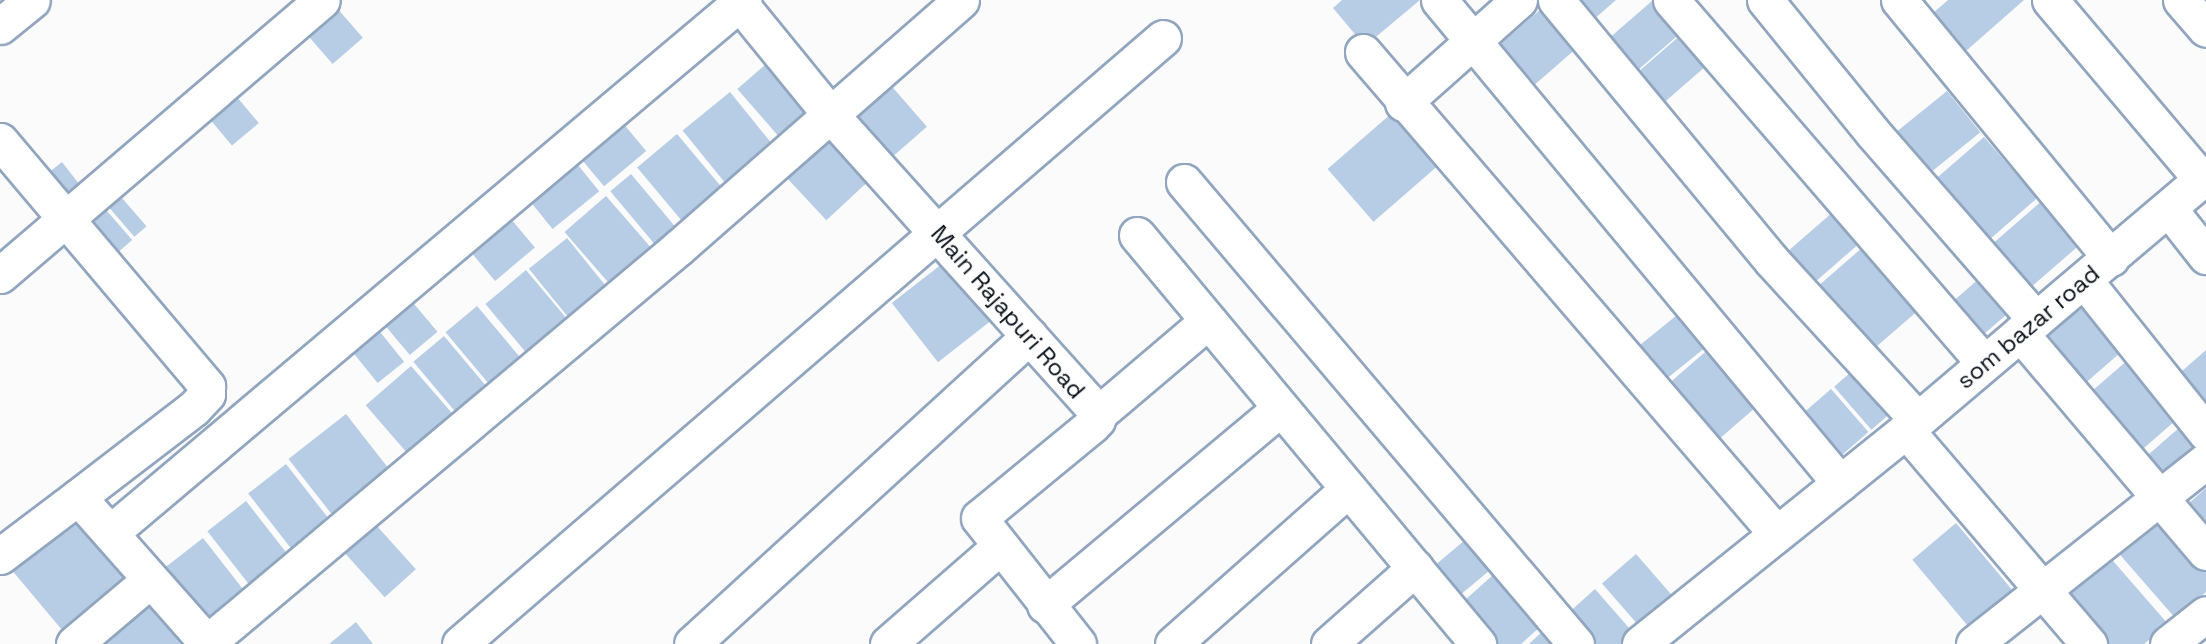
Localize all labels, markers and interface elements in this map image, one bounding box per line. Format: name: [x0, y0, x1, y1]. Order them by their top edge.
street label: Main Rajapuri Road: [925, 219, 1091, 405]
street label: som bazar road: [1951, 259, 2105, 395]

